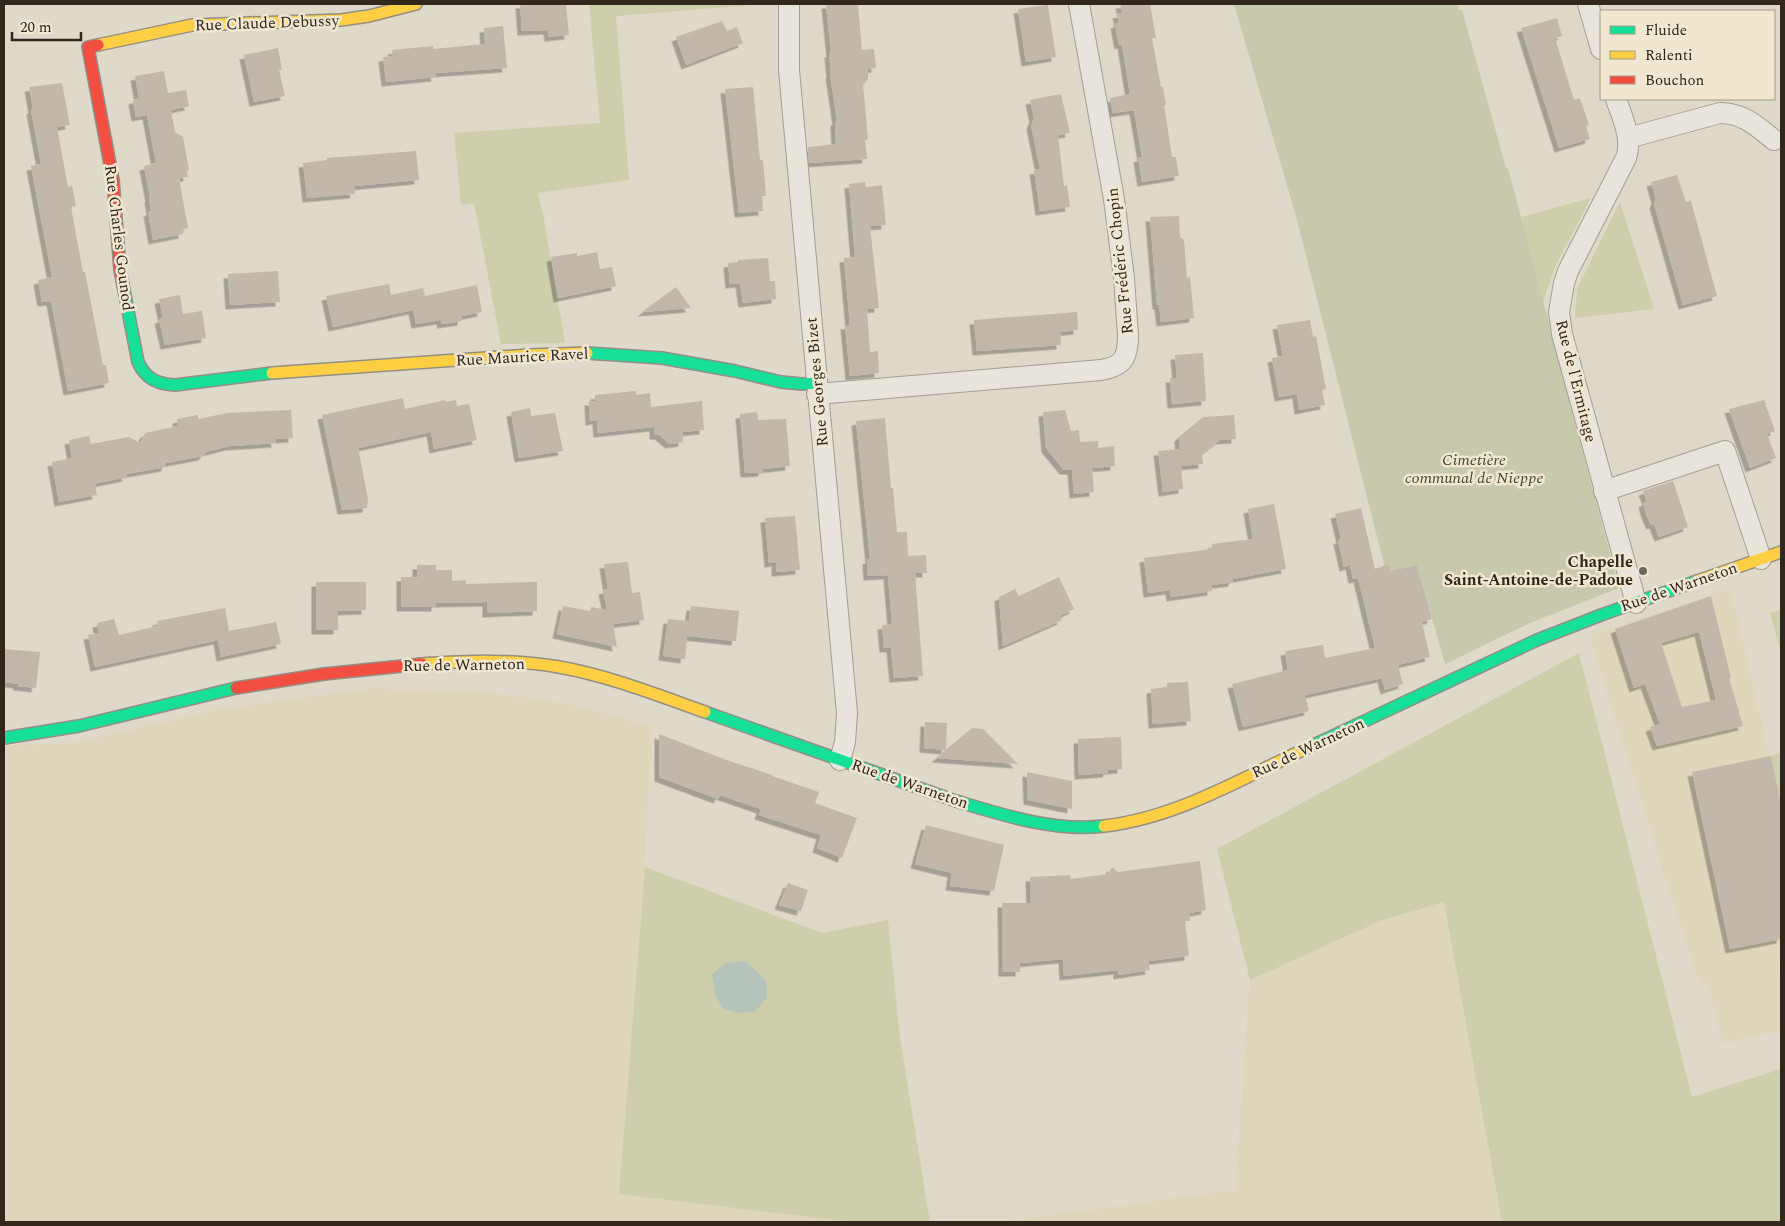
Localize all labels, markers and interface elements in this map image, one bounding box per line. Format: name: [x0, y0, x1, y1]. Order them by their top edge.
street label: Rue Claude Debussy: [194, 8, 341, 38]
scale bar: [12, 10, 81, 42]
legend: [1600, 10, 1775, 100]
text: 20 m: [20, 16, 52, 39]
text: Fluide: [1645, 19, 1687, 42]
text: Ralenti: [1645, 44, 1693, 67]
text: Bouchon: [1645, 69, 1705, 92]
street label: Rue Charles Gounod: [98, 164, 140, 312]
street label: Rue Frédéric Chopin: [1100, 186, 1140, 336]
street label: Rue Georges Bizet: [799, 316, 835, 448]
street label: Rue de l'Ermitage: [1549, 317, 1603, 445]
street label: Rue Maurice Ravel: [455, 342, 589, 372]
park label: Cimetière communal de Nieppe: [1405, 448, 1543, 490]
place label: Chapelle Saint-Antoine-de-Padoue: [1444, 550, 1633, 592]
street label: Rue de Warneton: [1617, 556, 1741, 618]
marker: Chapelle Saint-Antoine-de-Padoue: [1637, 565, 1649, 577]
street label: Rue de Warneton: [403, 652, 525, 678]
street label: Rue de Warneton: [1248, 711, 1368, 785]
street label: Rue de Warneton: [848, 753, 972, 815]

